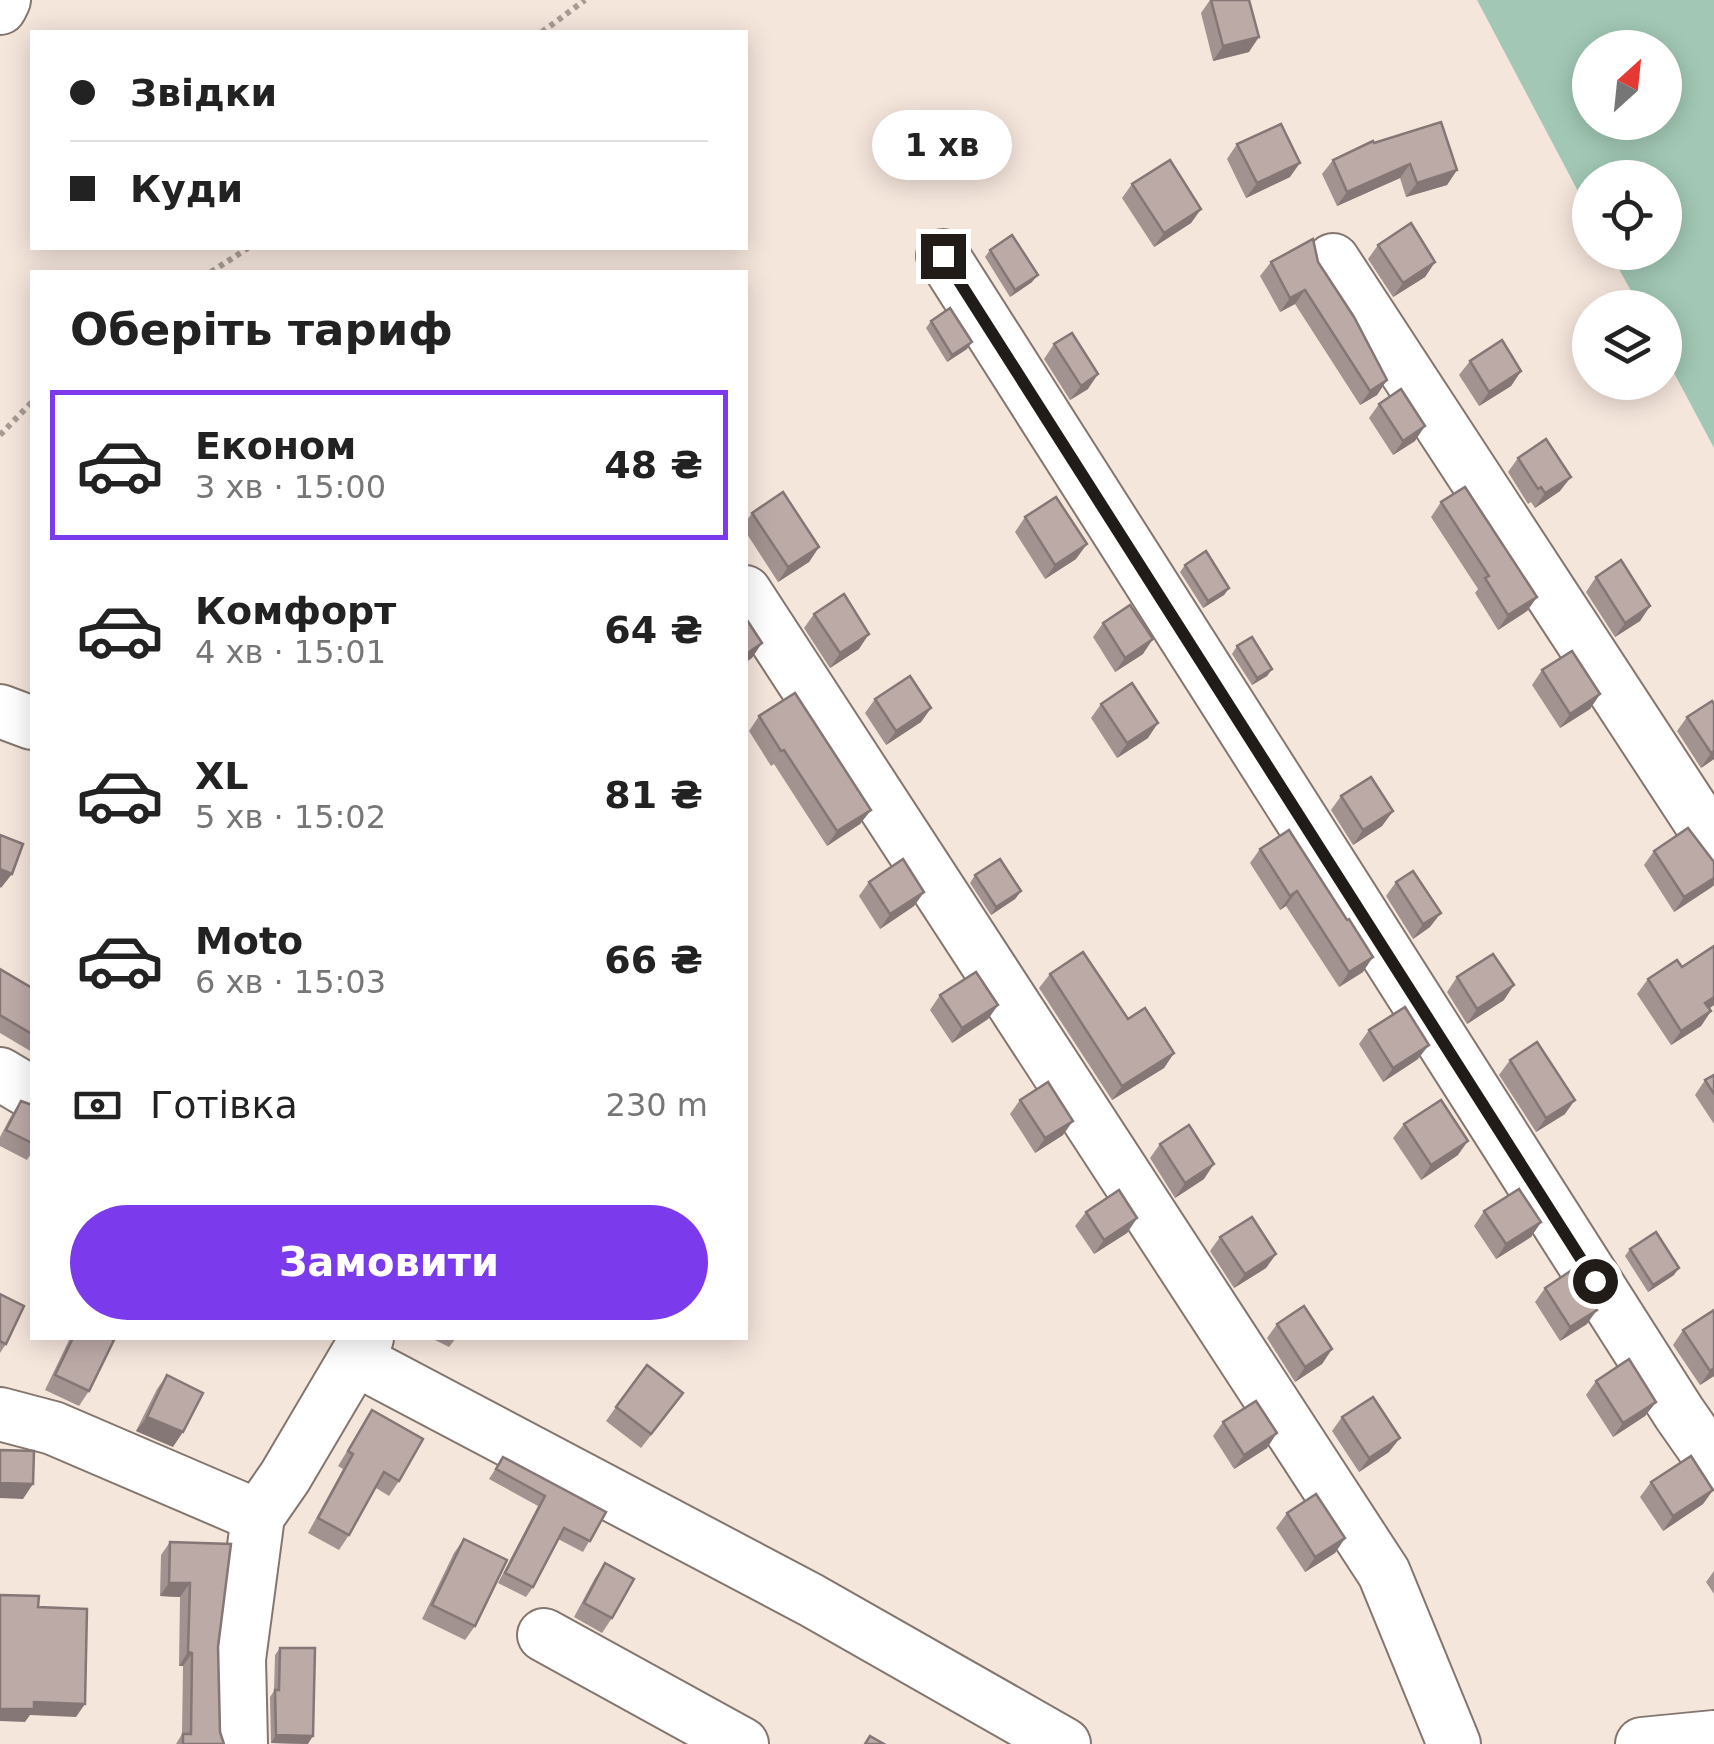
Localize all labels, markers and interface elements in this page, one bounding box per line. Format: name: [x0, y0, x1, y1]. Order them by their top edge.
north arrow: [1572, 30, 1682, 140]
map controls: [1572, 30, 1682, 400]
text: Звідки: [130, 71, 277, 115]
callout: 1 хв: [873, 111, 1013, 181]
text: 1 хв: [905, 126, 979, 164]
button: locate: [1572, 160, 1682, 270]
text: Куди: [130, 167, 243, 211]
route end: [921, 234, 966, 279]
button: layers: [1572, 290, 1682, 400]
text: Оберіть тариф: [70, 303, 453, 356]
icon: car: [75, 420, 165, 510]
text: Економ: [195, 424, 356, 468]
text: 48 ₴: [604, 443, 703, 487]
text: 3 хв · 15:00: [195, 468, 386, 506]
icon: car: [75, 585, 165, 675]
text: Комфорт: [195, 589, 396, 633]
text: 64 ₴: [604, 608, 703, 652]
text: 4 хв · 15:01: [195, 633, 386, 671]
icon: car: [75, 750, 165, 840]
text: XL: [195, 754, 249, 798]
text: 81 ₴: [604, 773, 703, 817]
text: 5 хв · 15:02: [195, 798, 386, 836]
icon: car: [75, 915, 165, 1005]
text: Moto: [195, 919, 303, 963]
text: 66 ₴: [604, 938, 703, 982]
text: 6 хв · 15:03: [195, 963, 386, 1001]
icon: cash: [70, 1078, 125, 1133]
text: Готівка: [150, 1083, 298, 1127]
text: 230 m: [606, 1086, 708, 1124]
button: Замовити: [70, 1205, 708, 1320]
route start: [1573, 1259, 1618, 1304]

